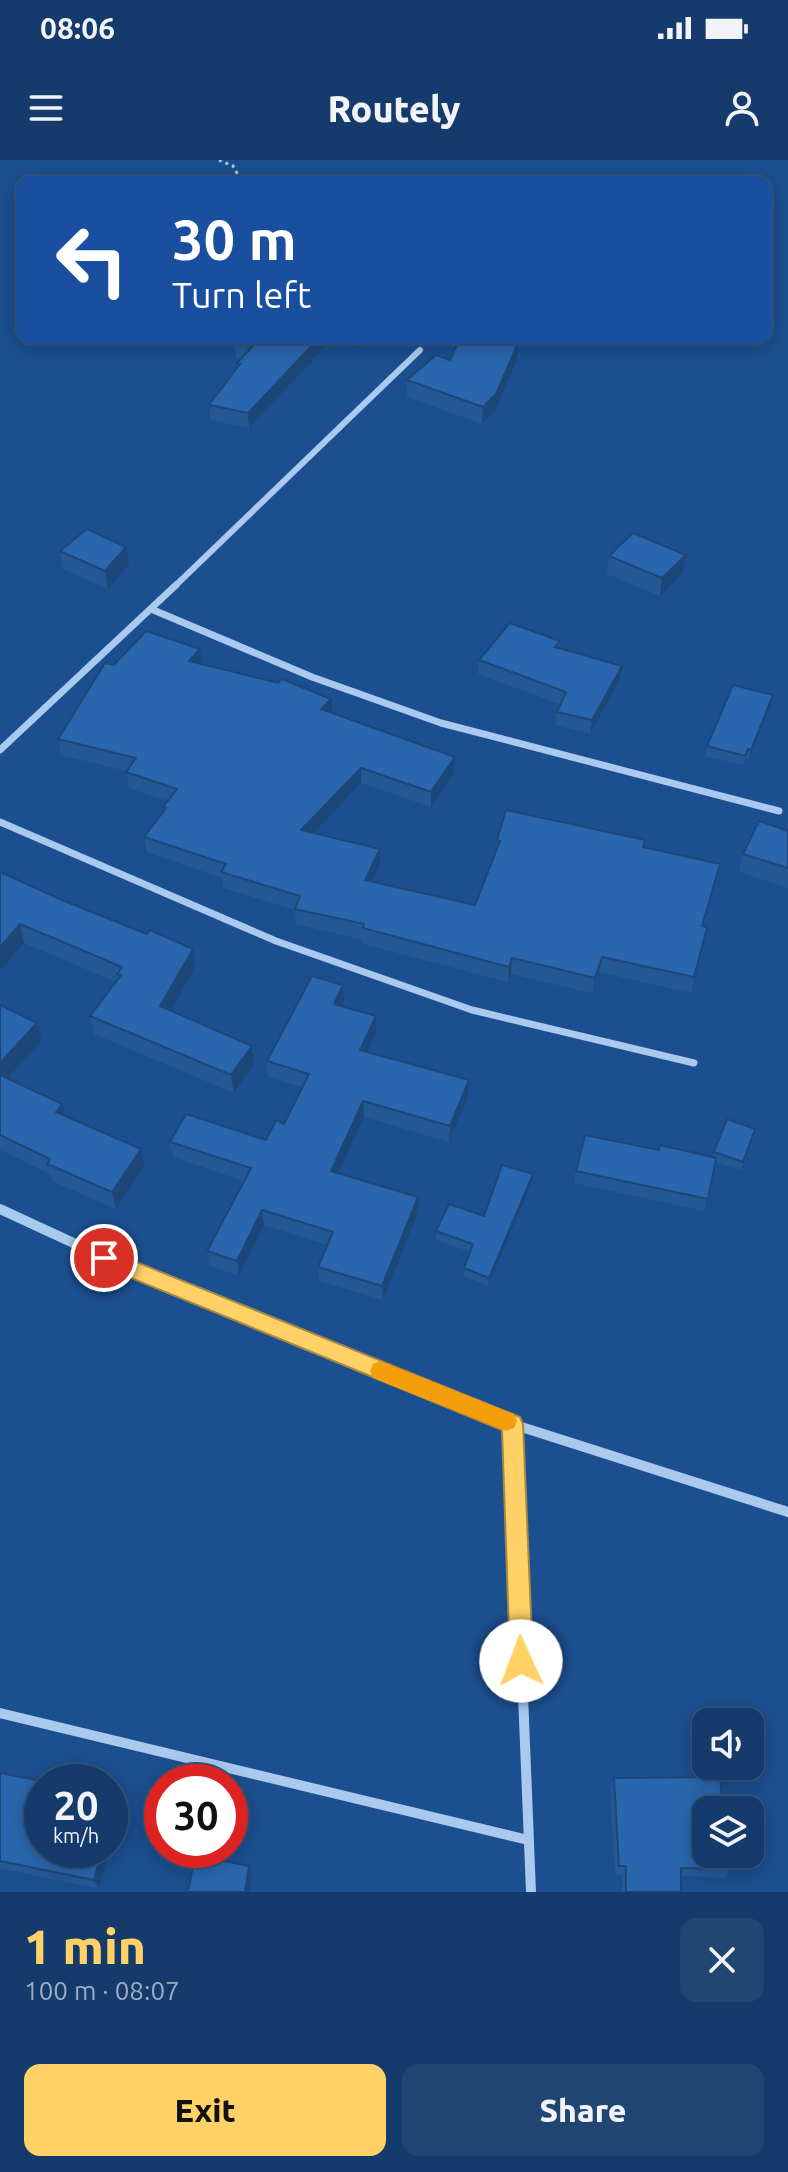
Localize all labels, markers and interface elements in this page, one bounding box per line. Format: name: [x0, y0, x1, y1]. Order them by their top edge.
text: 08:06: [40, 11, 115, 45]
icon: menu: [24, 86, 68, 130]
icon: person: [720, 86, 764, 130]
text: Routely: [327, 88, 461, 129]
icon: left: [40, 208, 144, 312]
text: 30 m: [172, 208, 297, 271]
text: Turn left: [172, 274, 311, 315]
pin: [70, 1224, 138, 1292]
icon: arrive: [82, 1236, 126, 1280]
position arrow: [479, 1619, 563, 1703]
map controls: [692, 1708, 764, 1868]
button: sound: [692, 1708, 764, 1780]
speed limit sign: 30: [144, 1764, 248, 1868]
text: 20: [53, 1783, 99, 1828]
button: layers: [692, 1796, 764, 1868]
text: km/h: [53, 1824, 99, 1847]
button: close: [680, 1918, 764, 2002]
text: 1 min: [24, 1919, 146, 1973]
text: 100 m · 08:07: [24, 1976, 180, 2005]
button: Exit: [24, 2064, 386, 2156]
button: Share: [402, 2064, 764, 2156]

